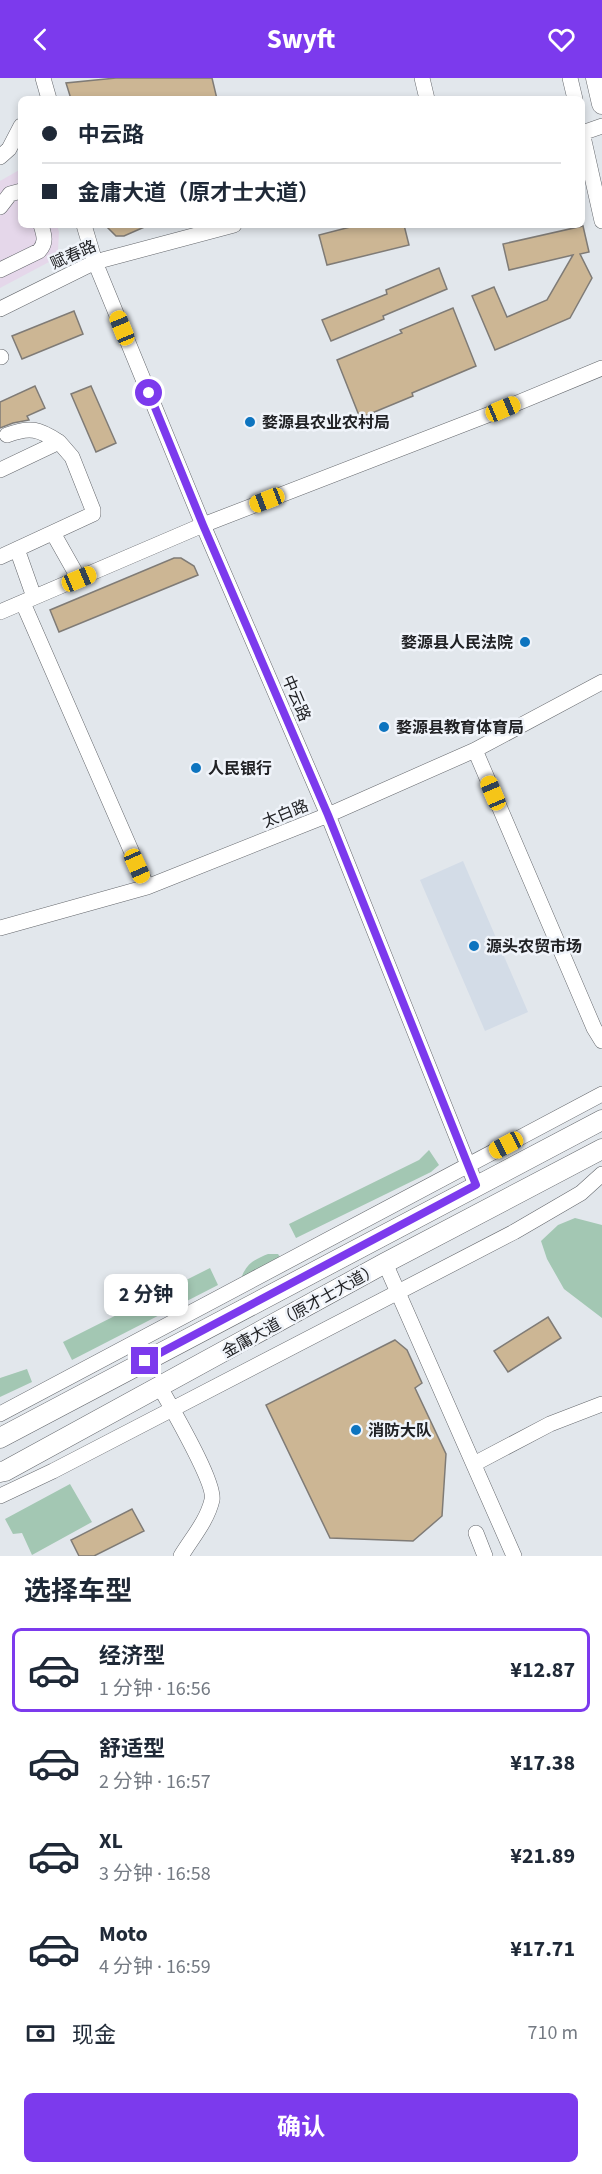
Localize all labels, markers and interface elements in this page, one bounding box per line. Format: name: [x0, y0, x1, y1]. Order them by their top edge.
text: Swyft: [267, 20, 335, 59]
icon: back: [24, 23, 57, 56]
icon: heart: [545, 23, 578, 56]
text: 中云路: [78, 119, 144, 151]
text: 金庸大道（原才士大道）: [78, 177, 320, 209]
street label: 赋春路: [47, 235, 100, 275]
car: [107, 308, 137, 348]
route start: [135, 379, 162, 406]
car: [483, 394, 523, 424]
place label: 婺源县农业农村局: [262, 412, 390, 434]
marker: 婺源县农业农村局: [243, 415, 257, 429]
car: [247, 485, 287, 515]
car: [59, 564, 99, 594]
place label: 婺源县人民法院: [401, 632, 513, 654]
marker: 婺源县人民法院: [518, 635, 532, 649]
street label: 中云路: [277, 672, 316, 725]
place label: 婺源县教育体育局: [396, 717, 524, 739]
marker: 婺源县教育体育局: [377, 720, 391, 734]
place label: 人民银行: [208, 758, 272, 780]
marker: 人民银行: [189, 761, 203, 775]
car: [478, 773, 508, 813]
street label: 太白路: [259, 795, 312, 833]
car: [121, 846, 153, 886]
place label: 源头农贸市场: [486, 936, 582, 958]
marker: 源头农贸市场: [467, 939, 481, 953]
car: [486, 1129, 526, 1161]
street label: 金庸大道（原才士大道）: [218, 1259, 383, 1363]
callout: 2 分钟: [103, 1274, 187, 1316]
text: 2 分钟: [119, 1281, 173, 1309]
route end: [131, 1347, 158, 1374]
place label: 消防大队: [368, 1420, 432, 1442]
marker: 消防大队: [349, 1423, 363, 1437]
text: 选择车型: [24, 1572, 132, 1611]
text: 经济型: [99, 1640, 165, 1672]
icon: car: [27, 1643, 81, 1697]
text: ¥12.87: [510, 1654, 575, 1686]
text: 1 分钟 · 16:56: [99, 1675, 211, 1703]
text: 舒适型: [99, 1733, 165, 1765]
icon: car: [27, 1736, 81, 1790]
text: ¥17.38: [510, 1747, 575, 1779]
text: 2 分钟 · 16:57: [99, 1768, 211, 1796]
text: XL: [99, 1825, 123, 1857]
icon: car: [27, 1829, 81, 1883]
text: ¥21.89: [510, 1840, 575, 1872]
text: 3 分钟 · 16:58: [99, 1860, 211, 1888]
text: Moto: [99, 1918, 148, 1950]
icon: car: [27, 1922, 81, 1976]
text: ¥17.71: [510, 1933, 575, 1965]
text: 4 分钟 · 16:59: [99, 1953, 211, 1981]
icon: cash: [24, 2017, 57, 2050]
text: 现金: [72, 2019, 116, 2051]
text: 710 m: [528, 2019, 578, 2047]
button: 确认: [24, 2093, 578, 2162]

